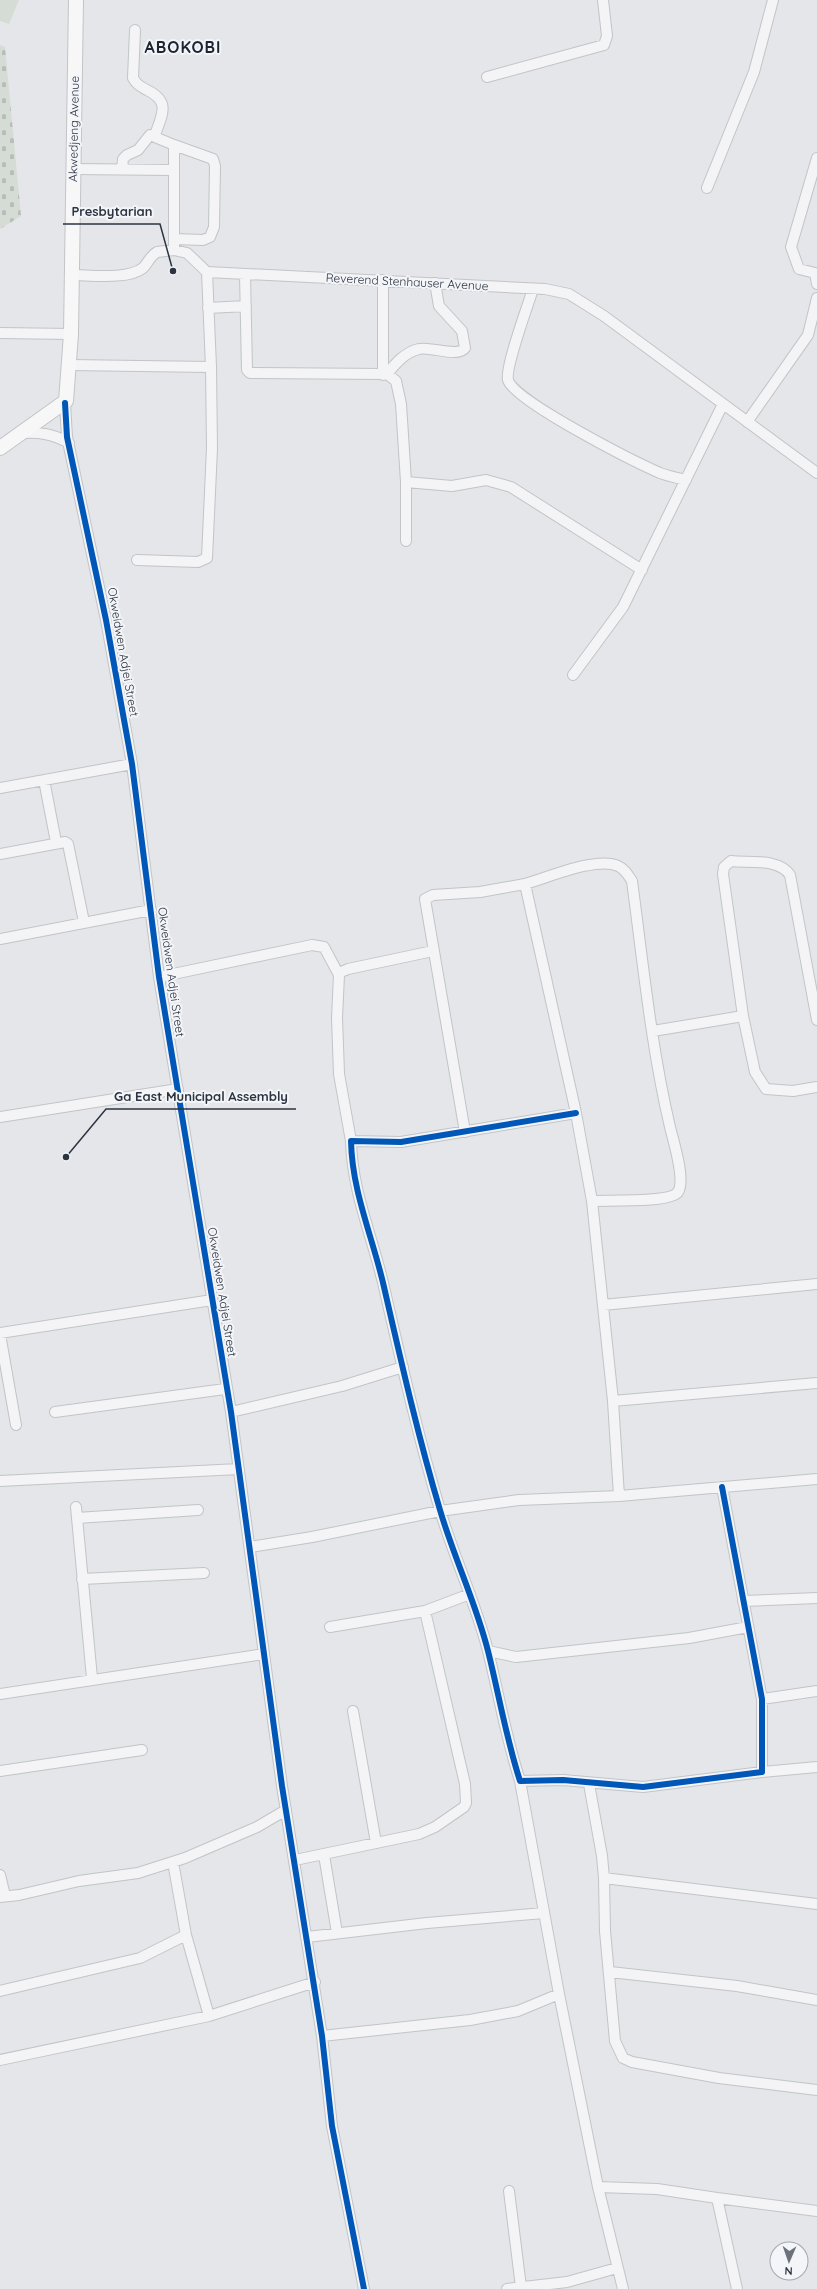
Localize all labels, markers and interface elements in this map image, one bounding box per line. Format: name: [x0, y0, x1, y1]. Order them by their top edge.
district label: ABOKOBI: [145, 37, 221, 57]
street label: Akwedjeng Avenue: [65, 76, 82, 182]
callout: Presbytarian: [63, 199, 160, 224]
text: Presbytarian: [71, 203, 153, 219]
street label: Reverend Stenhauser Avenue: [325, 270, 489, 293]
street label: Okweidwen Adjei Street: [105, 586, 142, 718]
street label: Okweidwen Adjei Street: [155, 906, 188, 1038]
callout: Ga East Municipal Assembly: [106, 1084, 296, 1109]
text: Ga East Municipal Assembly: [114, 1088, 288, 1104]
street label: Okweidwen Adjei Street: [205, 1226, 240, 1358]
north arrow: [769, 2241, 809, 2281]
text: N: [784, 2264, 793, 2278]

